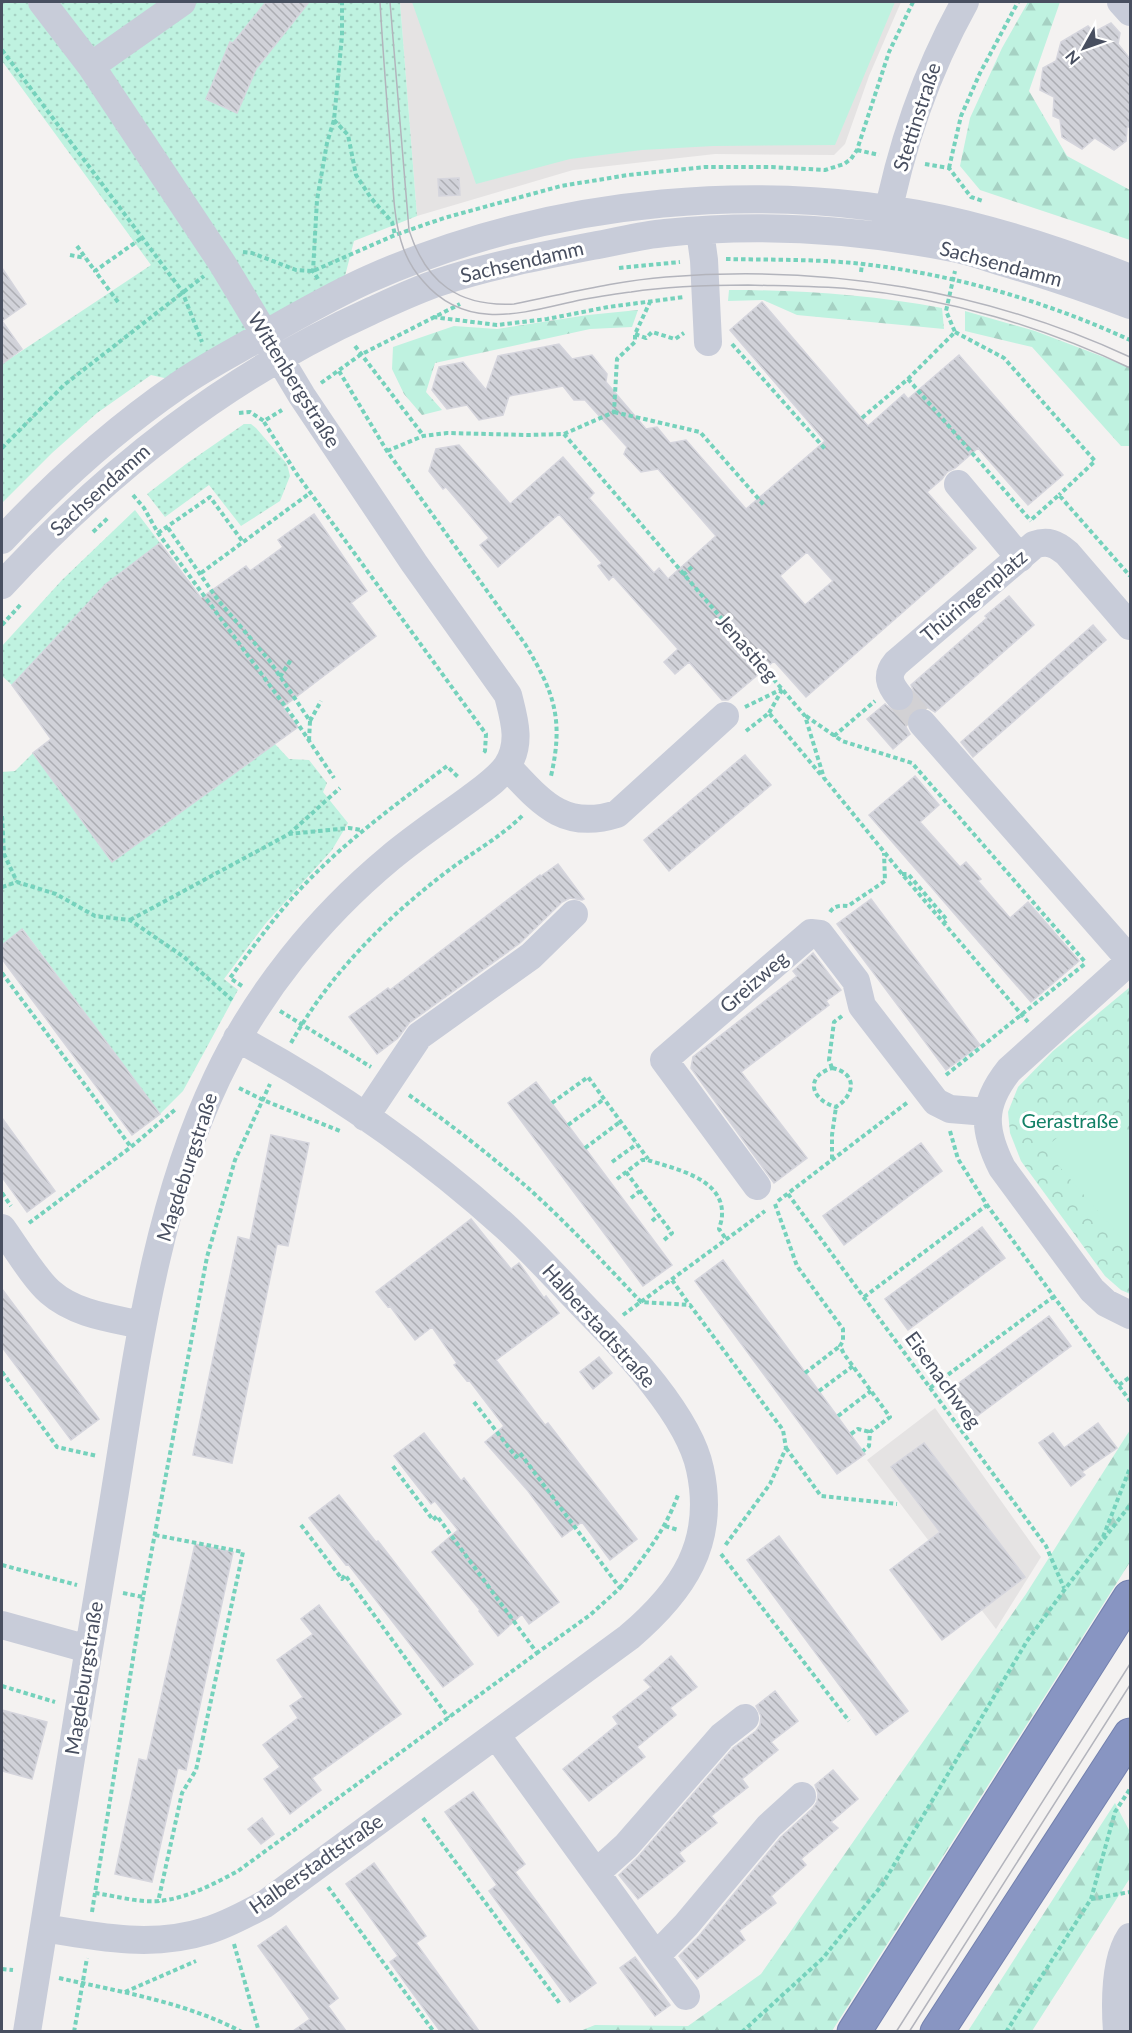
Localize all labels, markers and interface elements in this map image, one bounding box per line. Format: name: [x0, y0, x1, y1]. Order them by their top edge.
north arrow: [1054, 18, 1114, 78]
text: N: [1061, 47, 1083, 69]
street label: Stettinstraße: [887, 59, 945, 174]
street label: Sachsendamm: [458, 235, 586, 287]
street label: Sachsendamm: [937, 235, 1065, 291]
street label: Wittenbergstraße: [244, 307, 346, 452]
street label: Sachsendamm: [45, 438, 154, 540]
street label: Thüringenplatz: [915, 544, 1031, 647]
street label: Jenastieg: [712, 609, 784, 686]
street label: Greizweg: [714, 945, 792, 1017]
street label: Magdeburgstraße: [151, 1089, 221, 1244]
park label: Gerastraße: [1021, 1108, 1119, 1132]
street label: Halberstadtstraße: [538, 1259, 661, 1392]
street label: Eisenachweg: [901, 1326, 987, 1433]
street label: Magdeburgstraße: [59, 1599, 107, 1756]
street label: Halberstadtstraße: [244, 1808, 387, 1918]

